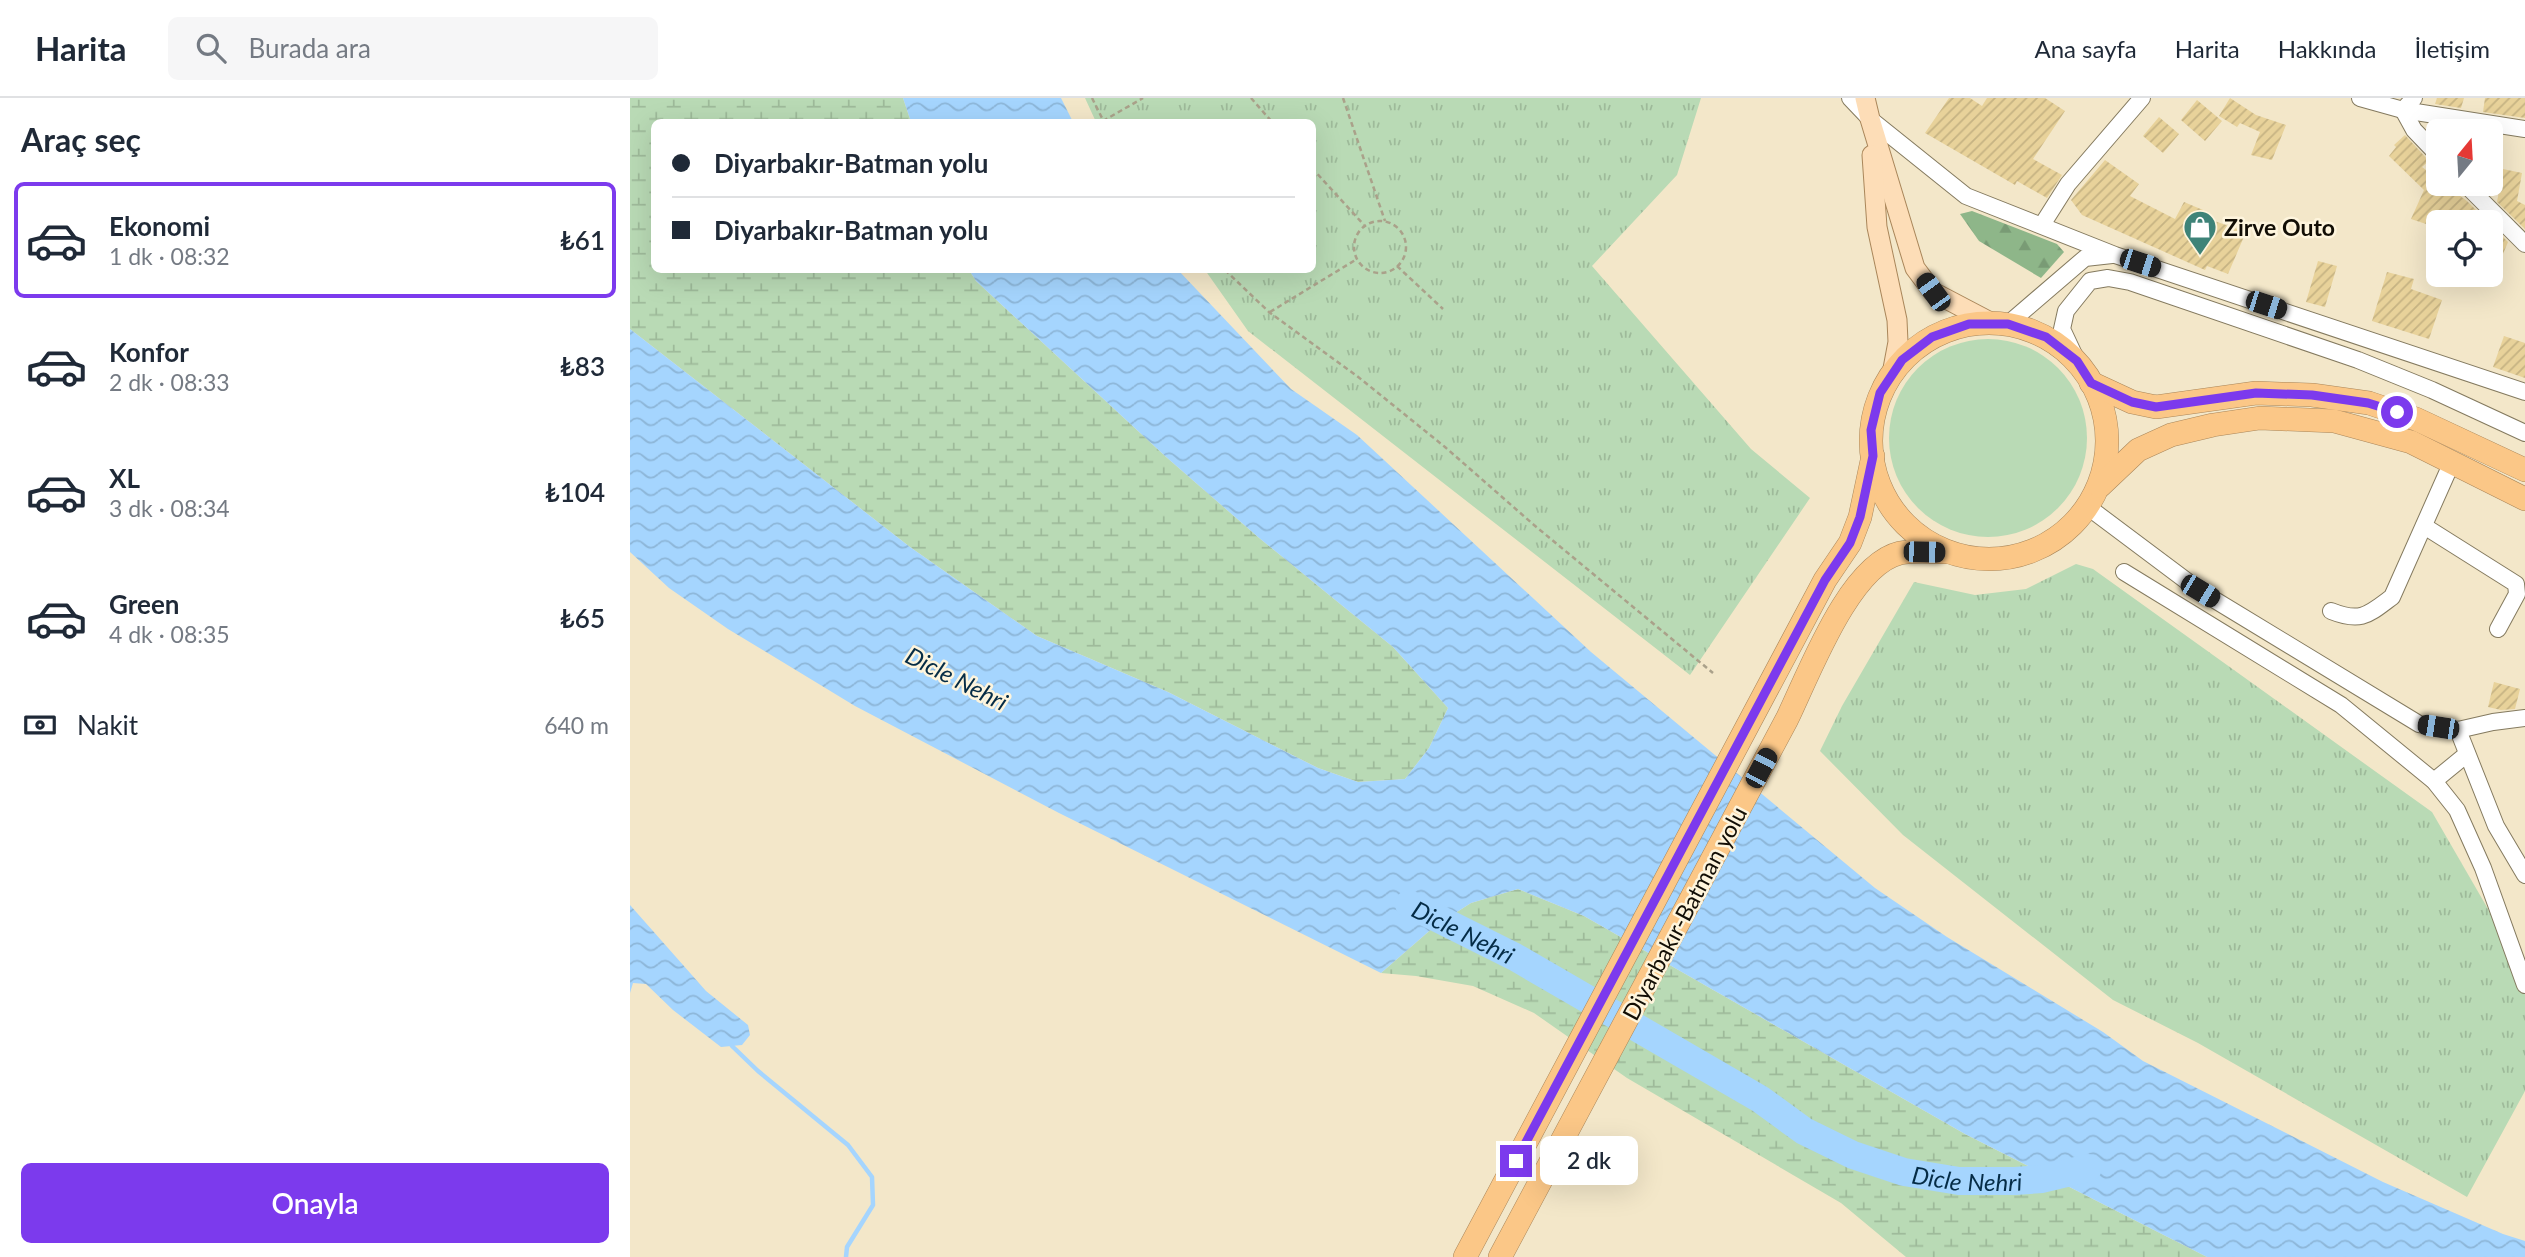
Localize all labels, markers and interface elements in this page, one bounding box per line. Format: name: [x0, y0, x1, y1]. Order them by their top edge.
search box: [168, 17, 658, 80]
text: Harita: [35, 28, 126, 68]
icon: search: [192, 29, 230, 67]
text: Burada ara: [248, 32, 371, 64]
text: Ana sayfa: [2034, 34, 2137, 63]
text: Harita: [2175, 34, 2240, 63]
text: Hakkında: [2278, 34, 2377, 63]
text: İletişim: [2415, 34, 2490, 63]
north arrow: [2426, 119, 2502, 196]
map controls: [2426, 119, 2503, 287]
text: Araç seç: [21, 120, 141, 159]
text: Diyarbakır-Batman yolu: [714, 147, 988, 179]
shop icon: Zirve Outo: [2181, 208, 2219, 257]
icon: car: [25, 209, 88, 272]
text: Ekonomi: [109, 210, 210, 242]
button: locate: [2426, 210, 2503, 287]
place label: Zirve Outo: [2224, 213, 2335, 241]
text: Diyarbakır-Batman yolu: [714, 214, 988, 246]
text: ₺61: [560, 224, 605, 256]
text: 1 dk · 08:32: [109, 242, 230, 270]
car: [2117, 247, 2164, 279]
car: [1913, 269, 1954, 315]
car: [2243, 289, 2290, 321]
icon: car: [25, 335, 88, 398]
text: Konfor: [109, 336, 189, 368]
text: ₺83: [560, 350, 605, 382]
text: 2 dk · 08:33: [109, 368, 230, 396]
route start: [2381, 396, 2413, 428]
icon: car: [25, 461, 88, 524]
text: XL: [109, 462, 140, 494]
text: ₺104: [545, 476, 605, 508]
text: 3 dk · 08:34: [109, 494, 230, 522]
car: [1903, 541, 1946, 563]
car: [2177, 571, 2224, 611]
icon: car: [25, 587, 88, 650]
text: Green: [109, 588, 179, 620]
text: ₺65: [560, 602, 605, 634]
text: 4 dk · 08:35: [109, 620, 230, 648]
water label: Dicle Nehri: [901, 640, 1013, 716]
icon: cash: [21, 706, 59, 744]
text: Nakit: [77, 709, 138, 741]
text: 640 m: [544, 711, 609, 739]
car: [2416, 713, 2461, 741]
car: [1742, 745, 1781, 791]
street label: Diyarbakır-Batman yolu: [1616, 801, 1752, 1025]
water label: Dicle Nehri: [1408, 894, 1520, 969]
callout: 2 dk: [1540, 1136, 1638, 1186]
route end: [1500, 1145, 1532, 1177]
text: 2 dk: [1567, 1146, 1611, 1174]
water label: Dicle Nehri: [1910, 1159, 2024, 1196]
button: Onayla: [21, 1163, 609, 1243]

